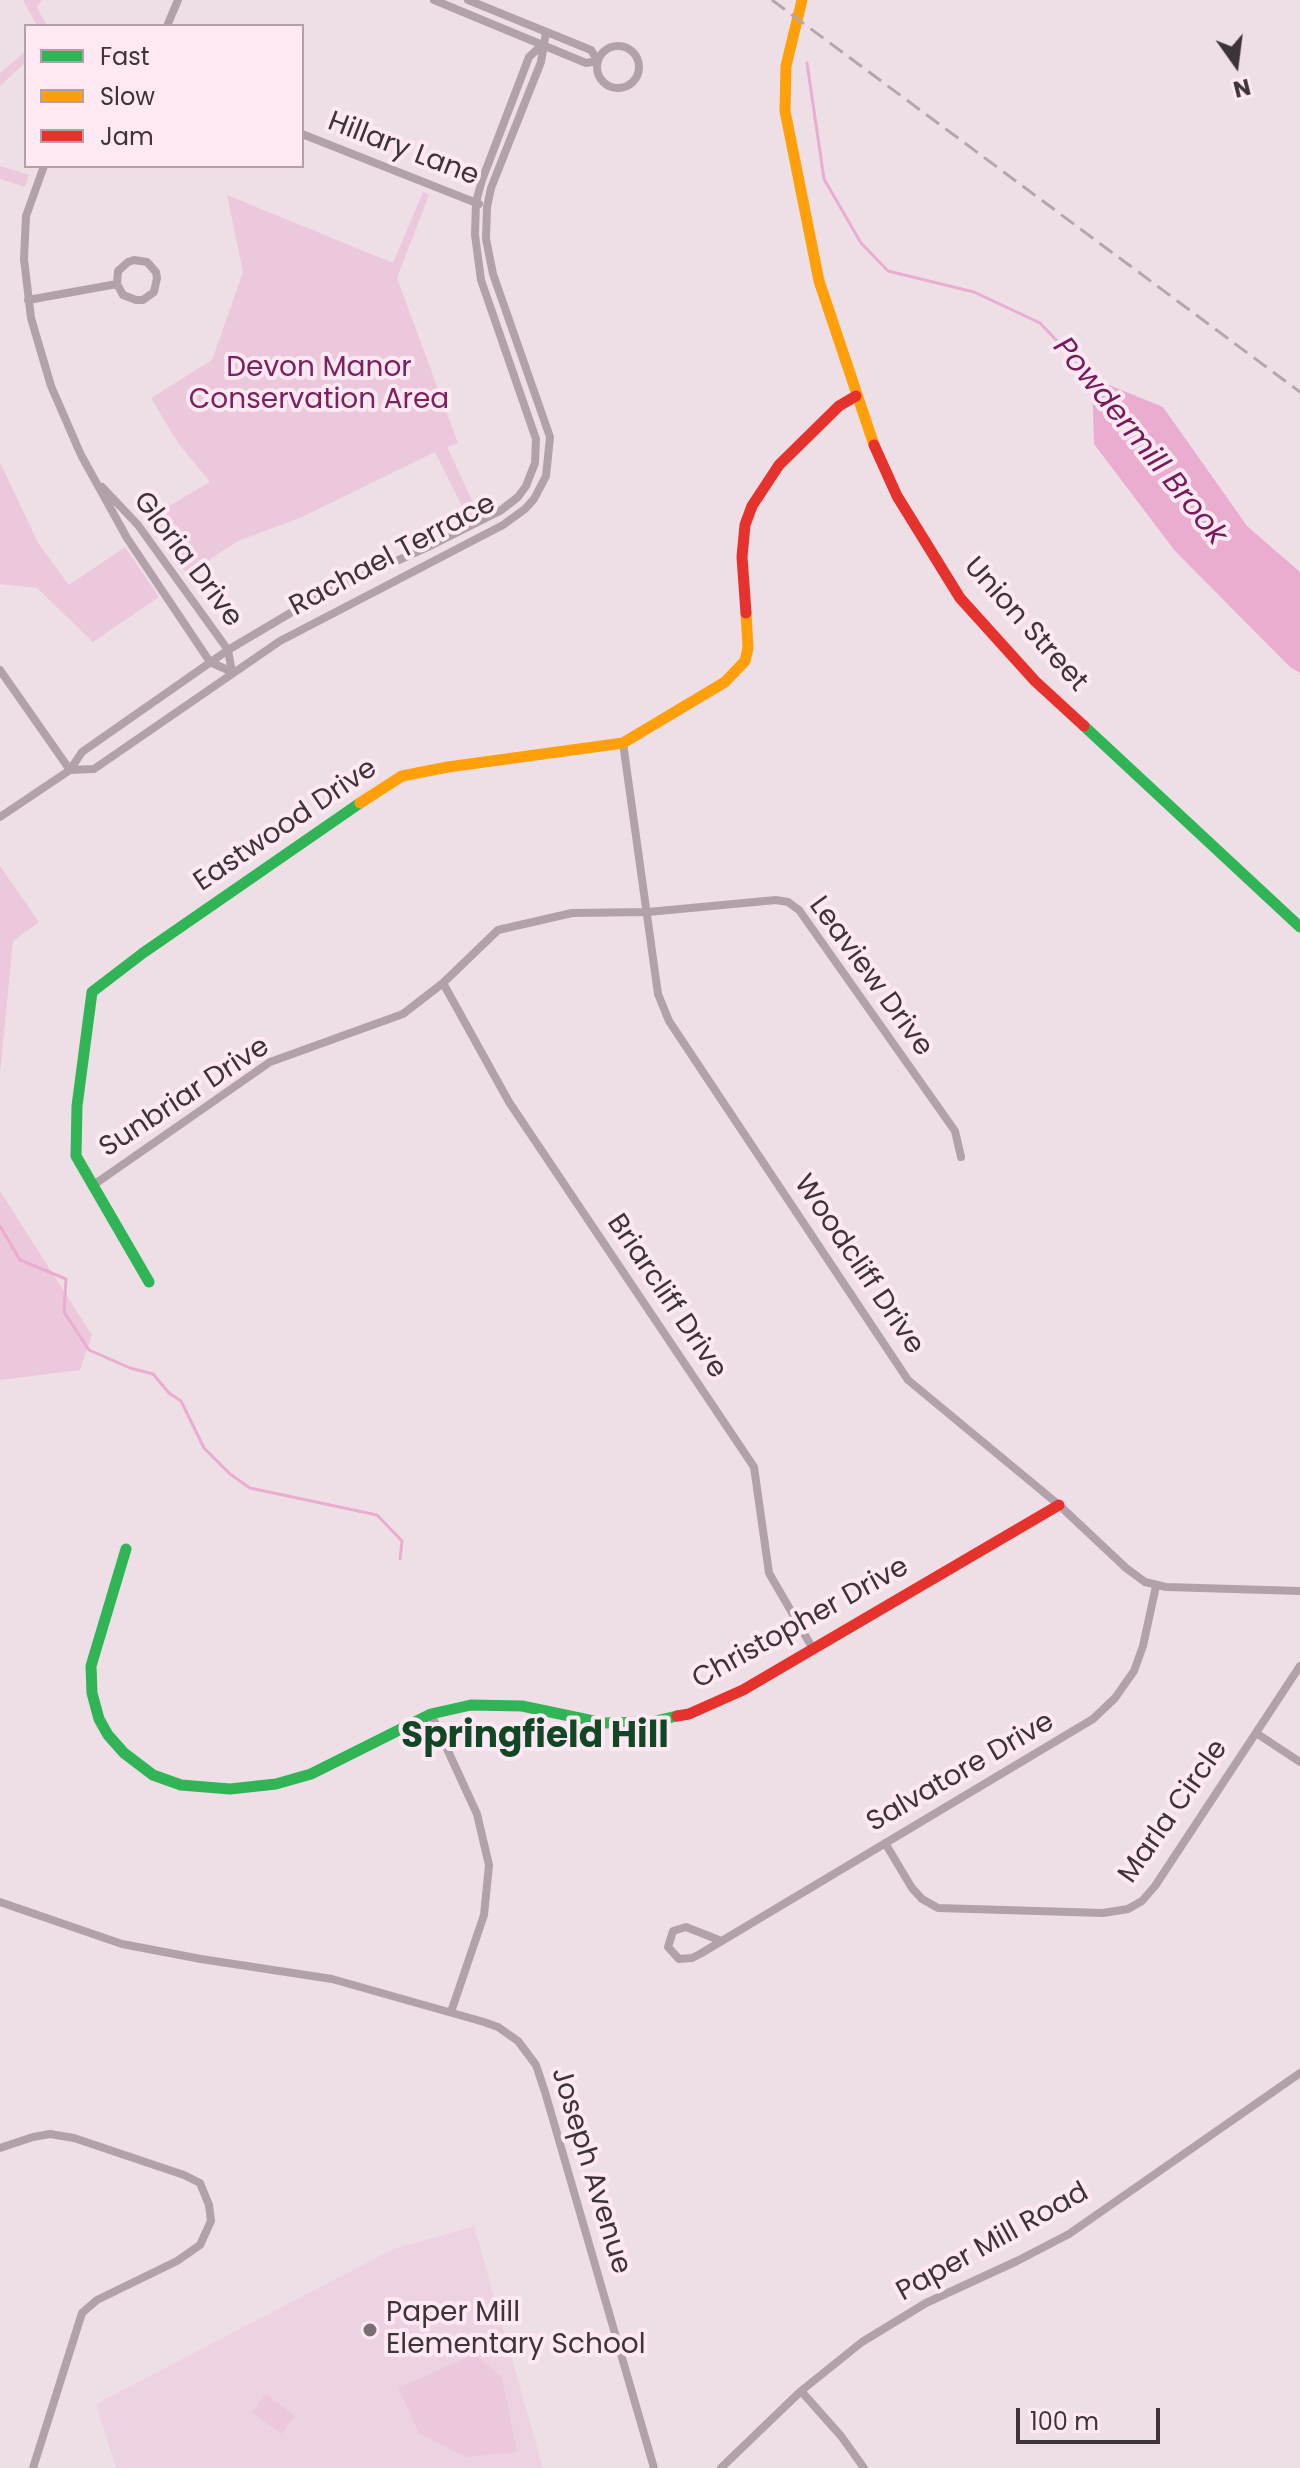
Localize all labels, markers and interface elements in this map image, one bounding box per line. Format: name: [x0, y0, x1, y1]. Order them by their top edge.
legend: [24, 24, 304, 168]
north arrow: [1196, 24, 1276, 104]
text: Fast: [100, 40, 150, 73]
text: N: [1230, 71, 1254, 105]
text: Slow: [100, 80, 155, 113]
street label: Hillary Lane: [323, 106, 483, 194]
text: Jam: [100, 120, 154, 153]
water label: Powdermill Brook: [1044, 331, 1234, 553]
park label: Devon Manor Conservation Area: [189, 352, 449, 418]
street label: Gloria Drive: [125, 486, 249, 634]
street label: Rachael Terrace: [284, 488, 502, 624]
street label: Union Street: [956, 551, 1094, 699]
street label: Eastwood Drive: [188, 752, 384, 900]
street label: Leaview Drive: [801, 891, 939, 1063]
street label: Sunbriar Drive: [94, 1031, 276, 1165]
street label: Woodcliff Drive: [786, 1169, 930, 1361]
street label: Briarcliff Drive: [599, 1209, 733, 1385]
street label: Christopher Drive: [687, 1551, 915, 1697]
street label: Salvatore Drive: [861, 1706, 1061, 1840]
district label: Springfield Hill: [401, 1716, 669, 1760]
street label: Marla Circle: [1112, 1734, 1236, 1890]
street label: Joseph Avenue: [543, 2064, 637, 2278]
street label: Paper Mill Road: [891, 2176, 1095, 2310]
place label: Paper Mill Elementary School: [386, 2297, 646, 2363]
marker: Paper Mill Elementary School: [361, 2321, 379, 2339]
scale bar: [1020, 2392, 1164, 2442]
text: 100 m: [1030, 2405, 1099, 2438]

